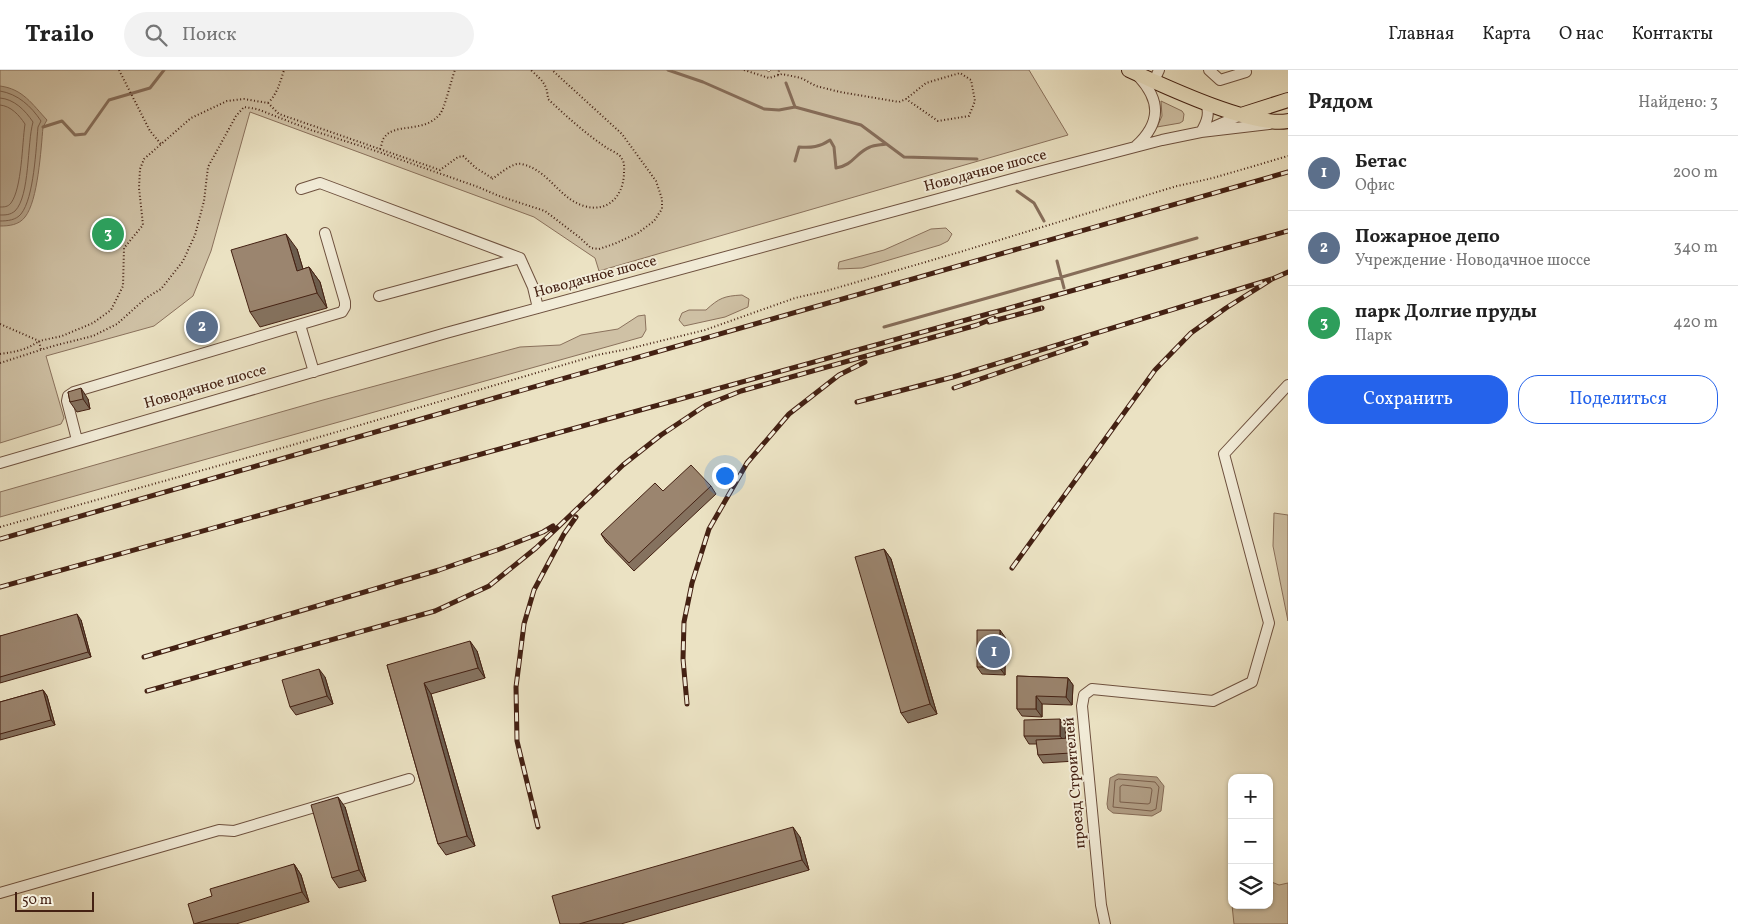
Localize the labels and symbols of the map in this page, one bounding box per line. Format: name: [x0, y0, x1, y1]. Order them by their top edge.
street label: Новодачное шоссе: [922, 145, 1049, 198]
pin: 3: [92, 215, 124, 253]
street label: Новодачное шоссе: [532, 251, 659, 304]
pin: 2: [186, 308, 218, 346]
street label: Новодачное шоссе: [142, 360, 269, 415]
your location: [712, 463, 738, 489]
pin: 1: [978, 633, 1010, 671]
street label: проезд Строителей: [1059, 716, 1092, 849]
scale bar: [15, 889, 94, 912]

